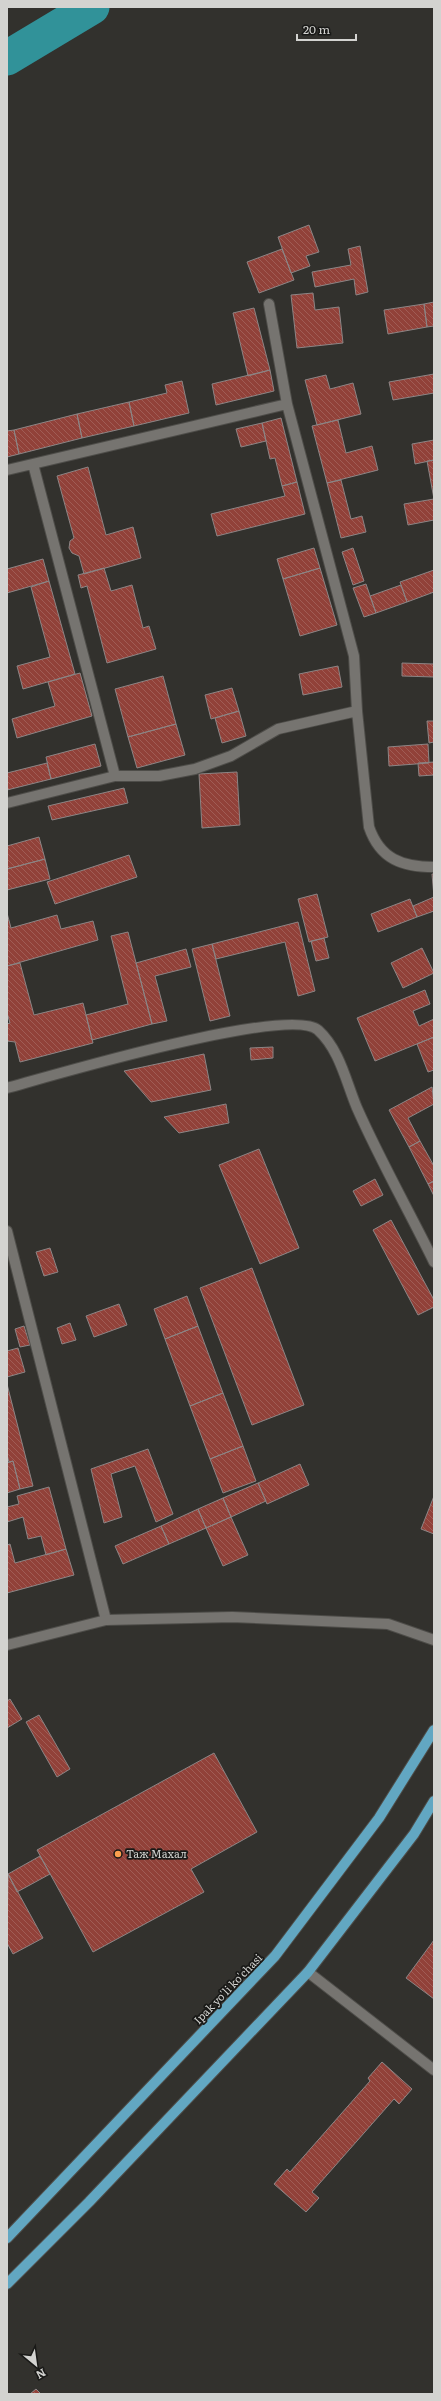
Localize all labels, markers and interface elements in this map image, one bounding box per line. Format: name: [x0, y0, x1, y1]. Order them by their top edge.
scale bar: [297, 16, 356, 42]
text: 20 m: [303, 20, 330, 38]
place label: Таж Махал: [126, 1845, 187, 1861]
marker: Таж Махал: [113, 1849, 123, 1859]
street label: Ipak yo'li ko'chasi: [189, 1949, 265, 2027]
north arrow: [16, 2345, 56, 2385]
text: N: [33, 2365, 49, 2384]

